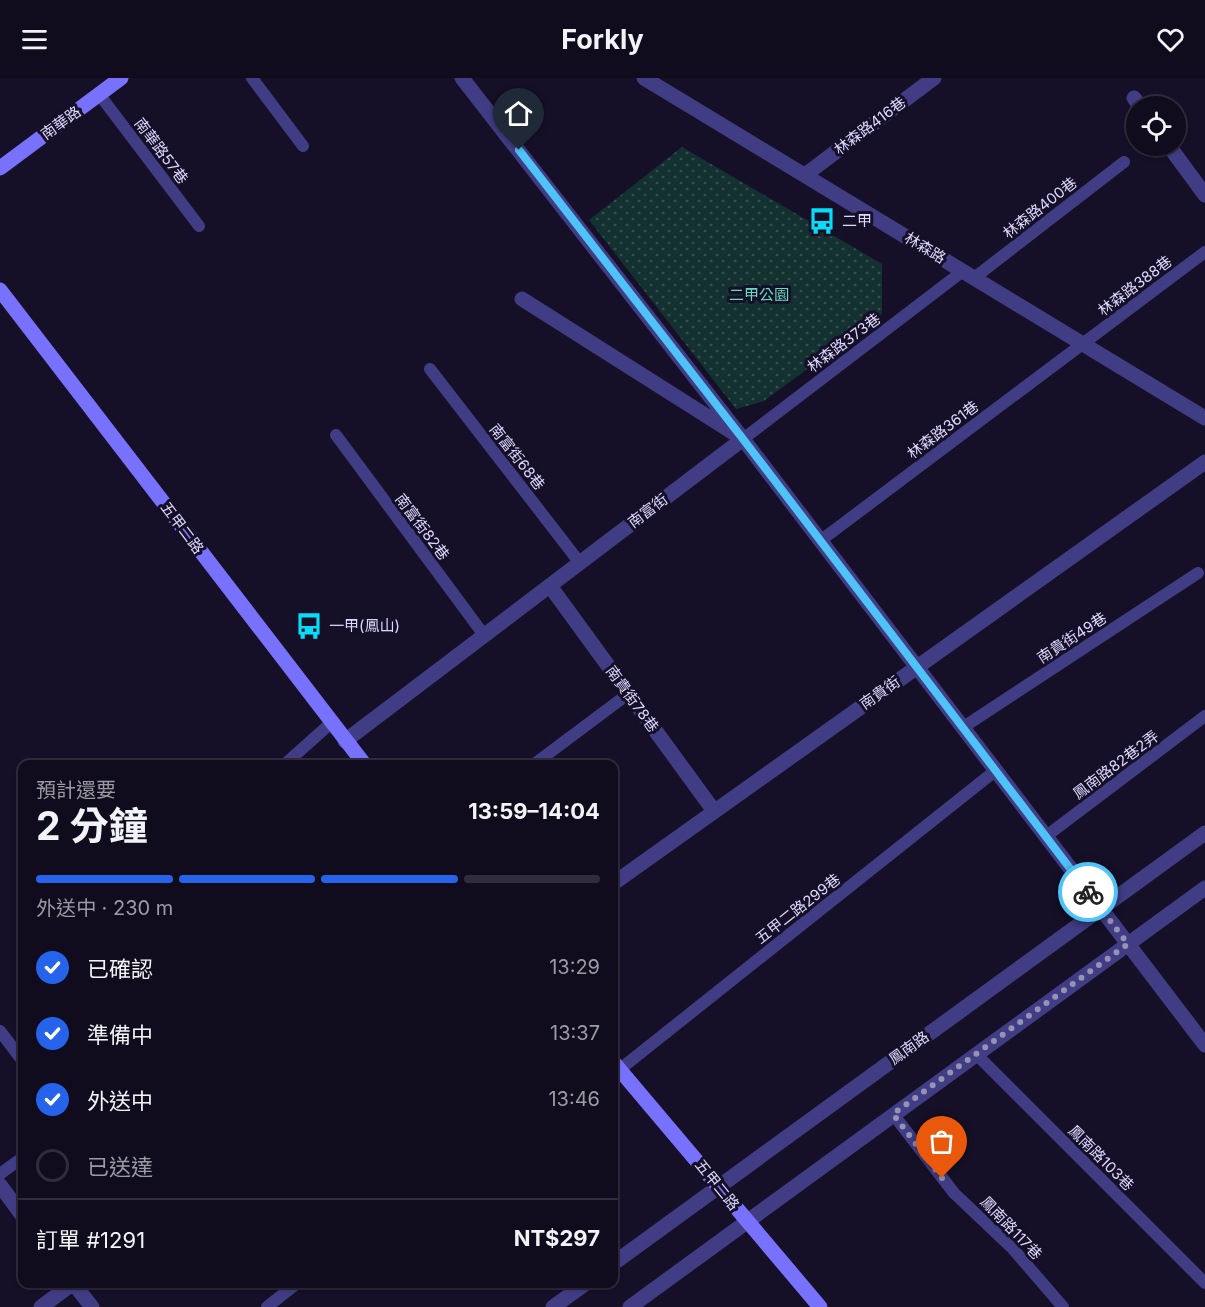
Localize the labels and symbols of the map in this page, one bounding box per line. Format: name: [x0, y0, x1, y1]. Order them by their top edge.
pin: [493, 88, 544, 150]
street label: 林森路416巷: [830, 92, 909, 159]
street label: 南華路: [37, 102, 84, 144]
street label: 南華路57巷: [130, 114, 192, 187]
street label: 林森路400巷: [999, 173, 1080, 242]
bus stop icon: 二甲: [807, 206, 837, 236]
place label: 二甲: [842, 211, 872, 230]
street label: 林森路: [901, 228, 949, 267]
street label: 林森路388巷: [1094, 252, 1175, 320]
park label: 二甲公園: [729, 285, 789, 304]
street label: 林森路373巷: [803, 309, 884, 376]
street label: 林森路361巷: [903, 397, 982, 463]
street label: 南富街68巷: [486, 420, 549, 494]
street label: 南富街: [624, 489, 671, 532]
street label: 南富街82巷: [391, 490, 454, 564]
street label: 五甲二路: [157, 498, 208, 557]
street label: 南貴街49巷: [1033, 608, 1110, 667]
bus stop icon: 一甲(鳳山): [294, 611, 324, 641]
place label: 一甲(鳳山): [329, 616, 400, 635]
street label: 南貴街78巷: [602, 662, 663, 736]
street label: 南貴街: [856, 672, 904, 713]
street label: 鳳南路82巷2弄: [1069, 726, 1162, 803]
courier: [1058, 862, 1118, 922]
street label: 五甲二路299巷: [751, 869, 844, 948]
street label: 鳳南路: [885, 1027, 932, 1069]
pin: [916, 1116, 967, 1178]
street label: 鳳南路103巷: [1065, 1121, 1138, 1194]
street label: 五甲二路: [691, 1155, 744, 1214]
street label: 鳳南路117巷: [976, 1192, 1046, 1263]

